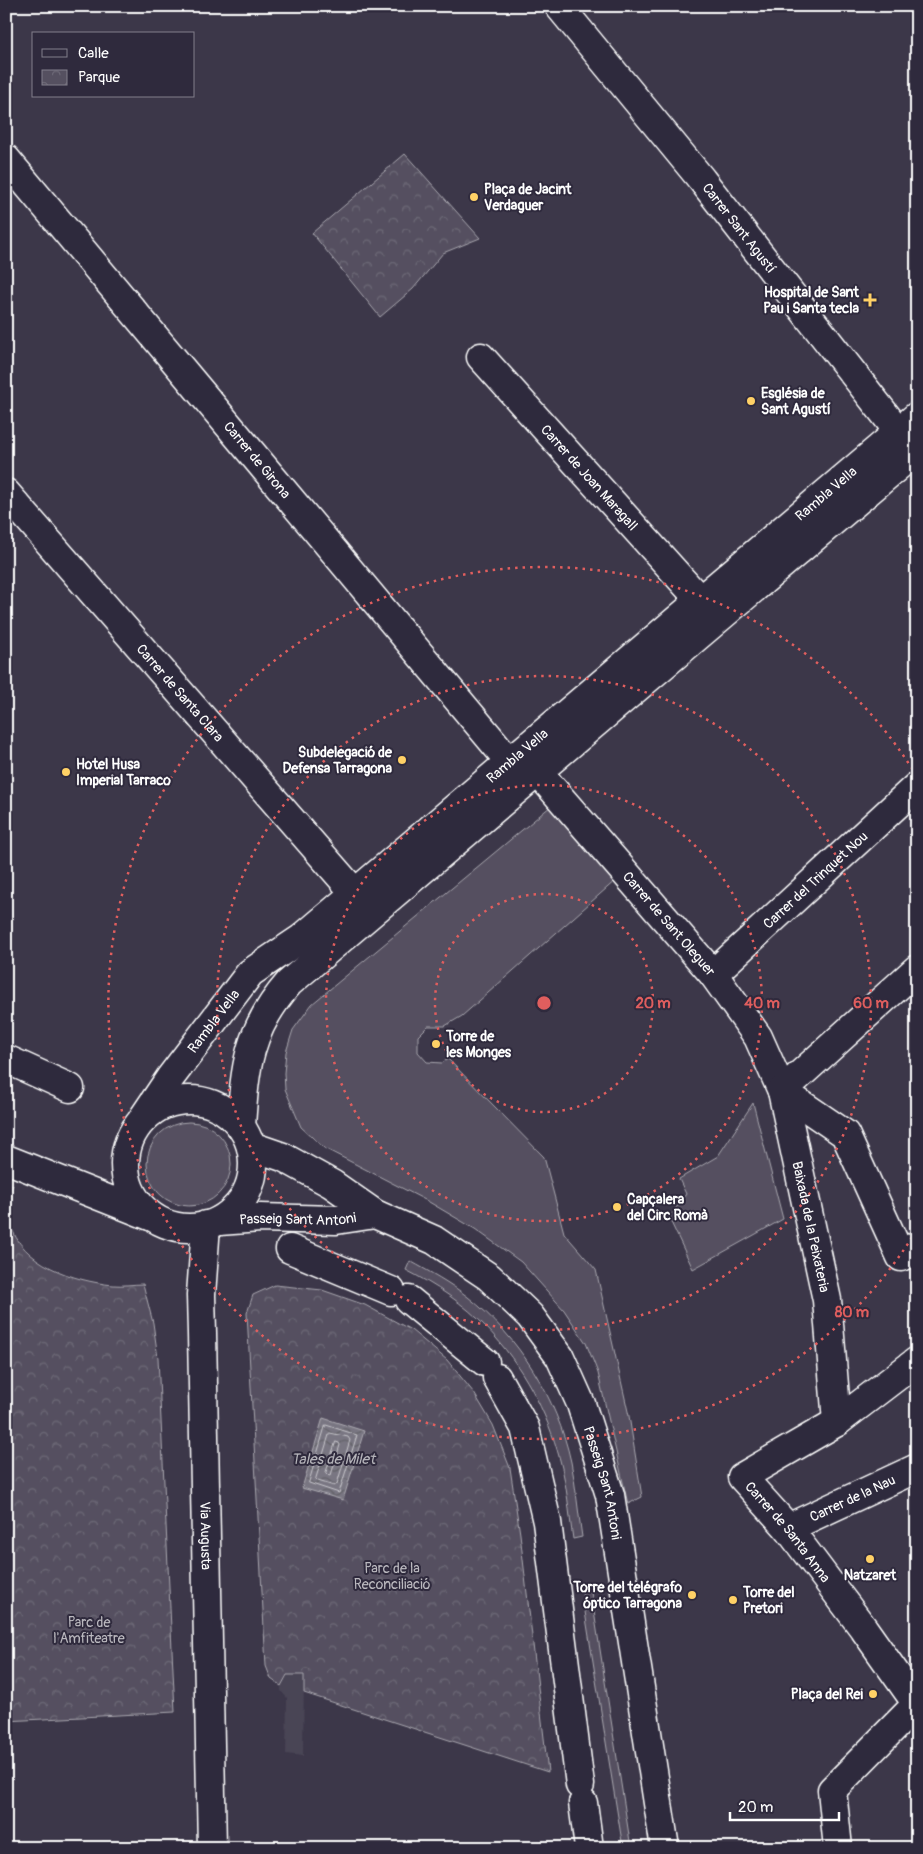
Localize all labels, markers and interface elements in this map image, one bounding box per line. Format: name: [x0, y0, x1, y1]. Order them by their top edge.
legend: [32, 32, 195, 98]
text: Calle: [78, 44, 109, 63]
text: Parque: [78, 68, 121, 87]
street label: Carrer Sant Agustí: [699, 179, 780, 276]
place label: Plaça de Jacint Verdaguer: [484, 181, 572, 214]
marker: Plaça de Jacint Verdaguer: [468, 191, 480, 203]
place label: Hospital de Sant Pau i Santa tecla: [763, 284, 859, 317]
marker: Hospital de Sant Pau i Santa tecla: [863, 293, 877, 307]
place label: Església de Sant Agustí: [761, 385, 831, 418]
marker: Església de Sant Agustí: [745, 395, 757, 407]
street label: Carrer de Girona: [220, 418, 294, 502]
street label: Carrer de Joan Maragall: [537, 421, 641, 534]
street label: Rambla Vella: [792, 463, 860, 524]
street label: Carrer de Santa Clara: [133, 640, 227, 745]
street label: Rambla Vella: [483, 725, 551, 786]
place label: Subdelegació de Defensa Tarragona: [283, 744, 393, 777]
marker: Subdelegació de Defensa Tarragona: [396, 754, 408, 766]
place label: Hotel Husa Imperial Tarraco: [76, 756, 171, 789]
marker: Hotel Husa Imperial Tarraco: [60, 766, 72, 778]
street label: Carrer del Trinquet Nou: [759, 827, 871, 932]
street label: Carrer de Sant Oleguer: [619, 868, 719, 979]
street label: Rambla Vella: [184, 986, 243, 1056]
centre of rings: [535, 994, 553, 1012]
text: 20 m: [635, 994, 671, 1013]
text: 40 m: [744, 994, 780, 1013]
text: 60 m: [853, 994, 889, 1013]
place label: Torre de les Monges: [445, 1028, 512, 1061]
marker: Torre de les Monges: [430, 1038, 442, 1050]
street label: Baixada de la Peixateria: [789, 1160, 834, 1294]
place label: Capçalera del Circ Romà: [627, 1191, 708, 1224]
marker: Capçalera del Circ Romà: [611, 1201, 623, 1213]
street label: Passeig Sant Antoni: [239, 1208, 358, 1229]
text: 80 m: [835, 1303, 869, 1322]
street label: Passeig Sant Antoni: [580, 1424, 625, 1541]
water label: Tales de Milet: [291, 1450, 377, 1469]
street label: Carrer de la Nau: [807, 1471, 898, 1525]
street label: Carrer de Santa Anna: [742, 1478, 834, 1586]
street label: Via Augusta: [197, 1501, 215, 1570]
marker: Natzaret: [864, 1553, 876, 1565]
park label: Parc de la Reconciliació: [354, 1560, 431, 1593]
place label: Natzaret: [844, 1567, 896, 1584]
place label: Torre del telégrafo óptico Tarragona: [572, 1579, 682, 1612]
place label: Torre del Pretori: [742, 1584, 795, 1617]
marker: Torre del telégrafo óptico Tarragona: [686, 1589, 698, 1601]
marker: Torre del Pretori: [727, 1594, 739, 1606]
park label: Parc de l'Amfiteatre: [53, 1614, 125, 1647]
place label: Plaça del Rei: [791, 1686, 863, 1703]
marker: Plaça del Rei: [867, 1688, 879, 1700]
scale bar: [730, 1789, 839, 1821]
text: 20 m: [738, 1798, 773, 1817]

